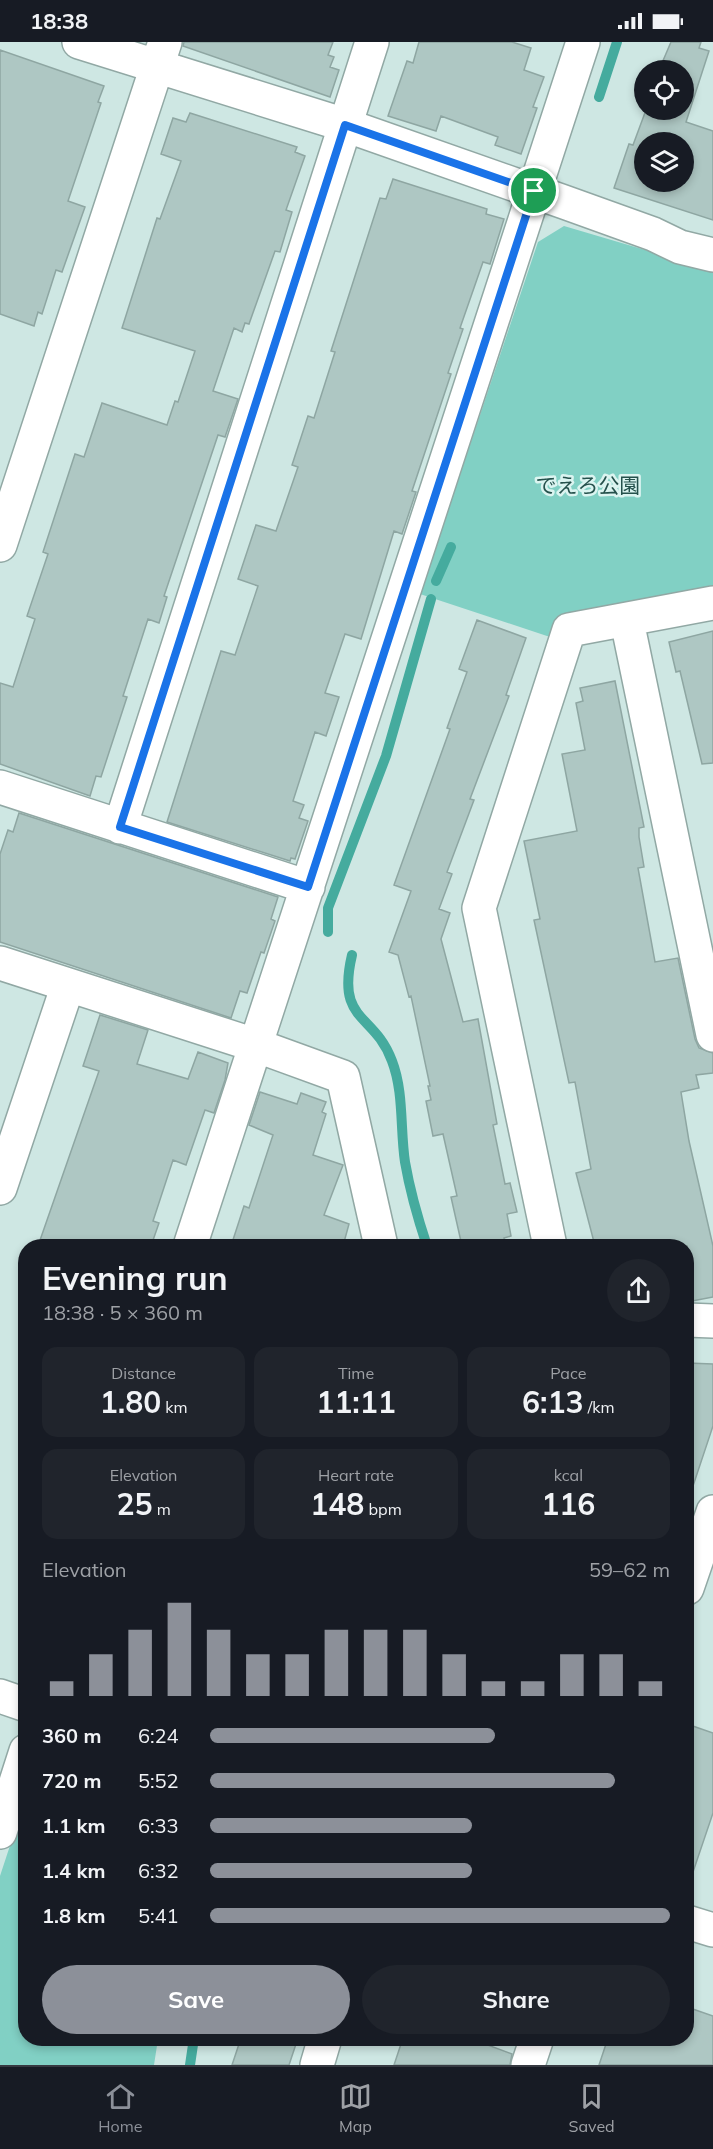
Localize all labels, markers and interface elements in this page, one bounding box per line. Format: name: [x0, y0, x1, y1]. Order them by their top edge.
text: 18:38: [30, 7, 88, 35]
map controls: [634, 60, 694, 192]
button: locate: [634, 60, 694, 120]
button: layers: [634, 132, 694, 192]
pin: [508, 165, 559, 216]
icon: arrive: [517, 174, 550, 207]
park label: でえろ公園: [536, 472, 641, 498]
text: Evening run: [42, 1257, 228, 1298]
button: share: [607, 1259, 670, 1322]
text: 18:38 · 5 × 360 m: [42, 1300, 203, 1325]
text: Distance: [111, 1363, 176, 1383]
text: Time: [338, 1363, 374, 1383]
text: Pace: [550, 1363, 586, 1383]
text: 1.80: [100, 1383, 161, 1421]
text: 11:11: [316, 1383, 396, 1421]
text: 6:13: [522, 1383, 584, 1421]
text: km: [161, 1397, 188, 1417]
text: /km: [584, 1397, 615, 1417]
text: Elevation: [110, 1465, 178, 1485]
text: Heart rate: [318, 1465, 394, 1485]
text: kcal: [554, 1465, 583, 1485]
text: 25: [117, 1485, 153, 1523]
text: 148: [310, 1485, 364, 1523]
text: 116: [541, 1485, 595, 1523]
text: m: [153, 1499, 171, 1519]
text: bpm: [364, 1499, 402, 1519]
text: Elevation: [42, 1557, 127, 1582]
text: 59–62 m: [589, 1557, 670, 1582]
text: 360 m: [42, 1723, 101, 1748]
text: 6:24: [138, 1723, 179, 1748]
text: 720 m: [42, 1768, 101, 1793]
text: 5:52: [138, 1768, 179, 1793]
text: 1.1 km: [42, 1813, 105, 1838]
text: 6:33: [138, 1813, 179, 1838]
text: 1.4 km: [42, 1858, 105, 1883]
text: 6:32: [138, 1858, 179, 1883]
text: 1.8 km: [42, 1903, 105, 1928]
text: 5:41: [138, 1903, 179, 1928]
button: Save: [42, 1965, 350, 2034]
button: Share: [362, 1965, 670, 2034]
tab: Home: [98, 2080, 142, 2136]
tab: Map: [339, 2080, 372, 2136]
tab: Saved: [569, 2080, 615, 2136]

